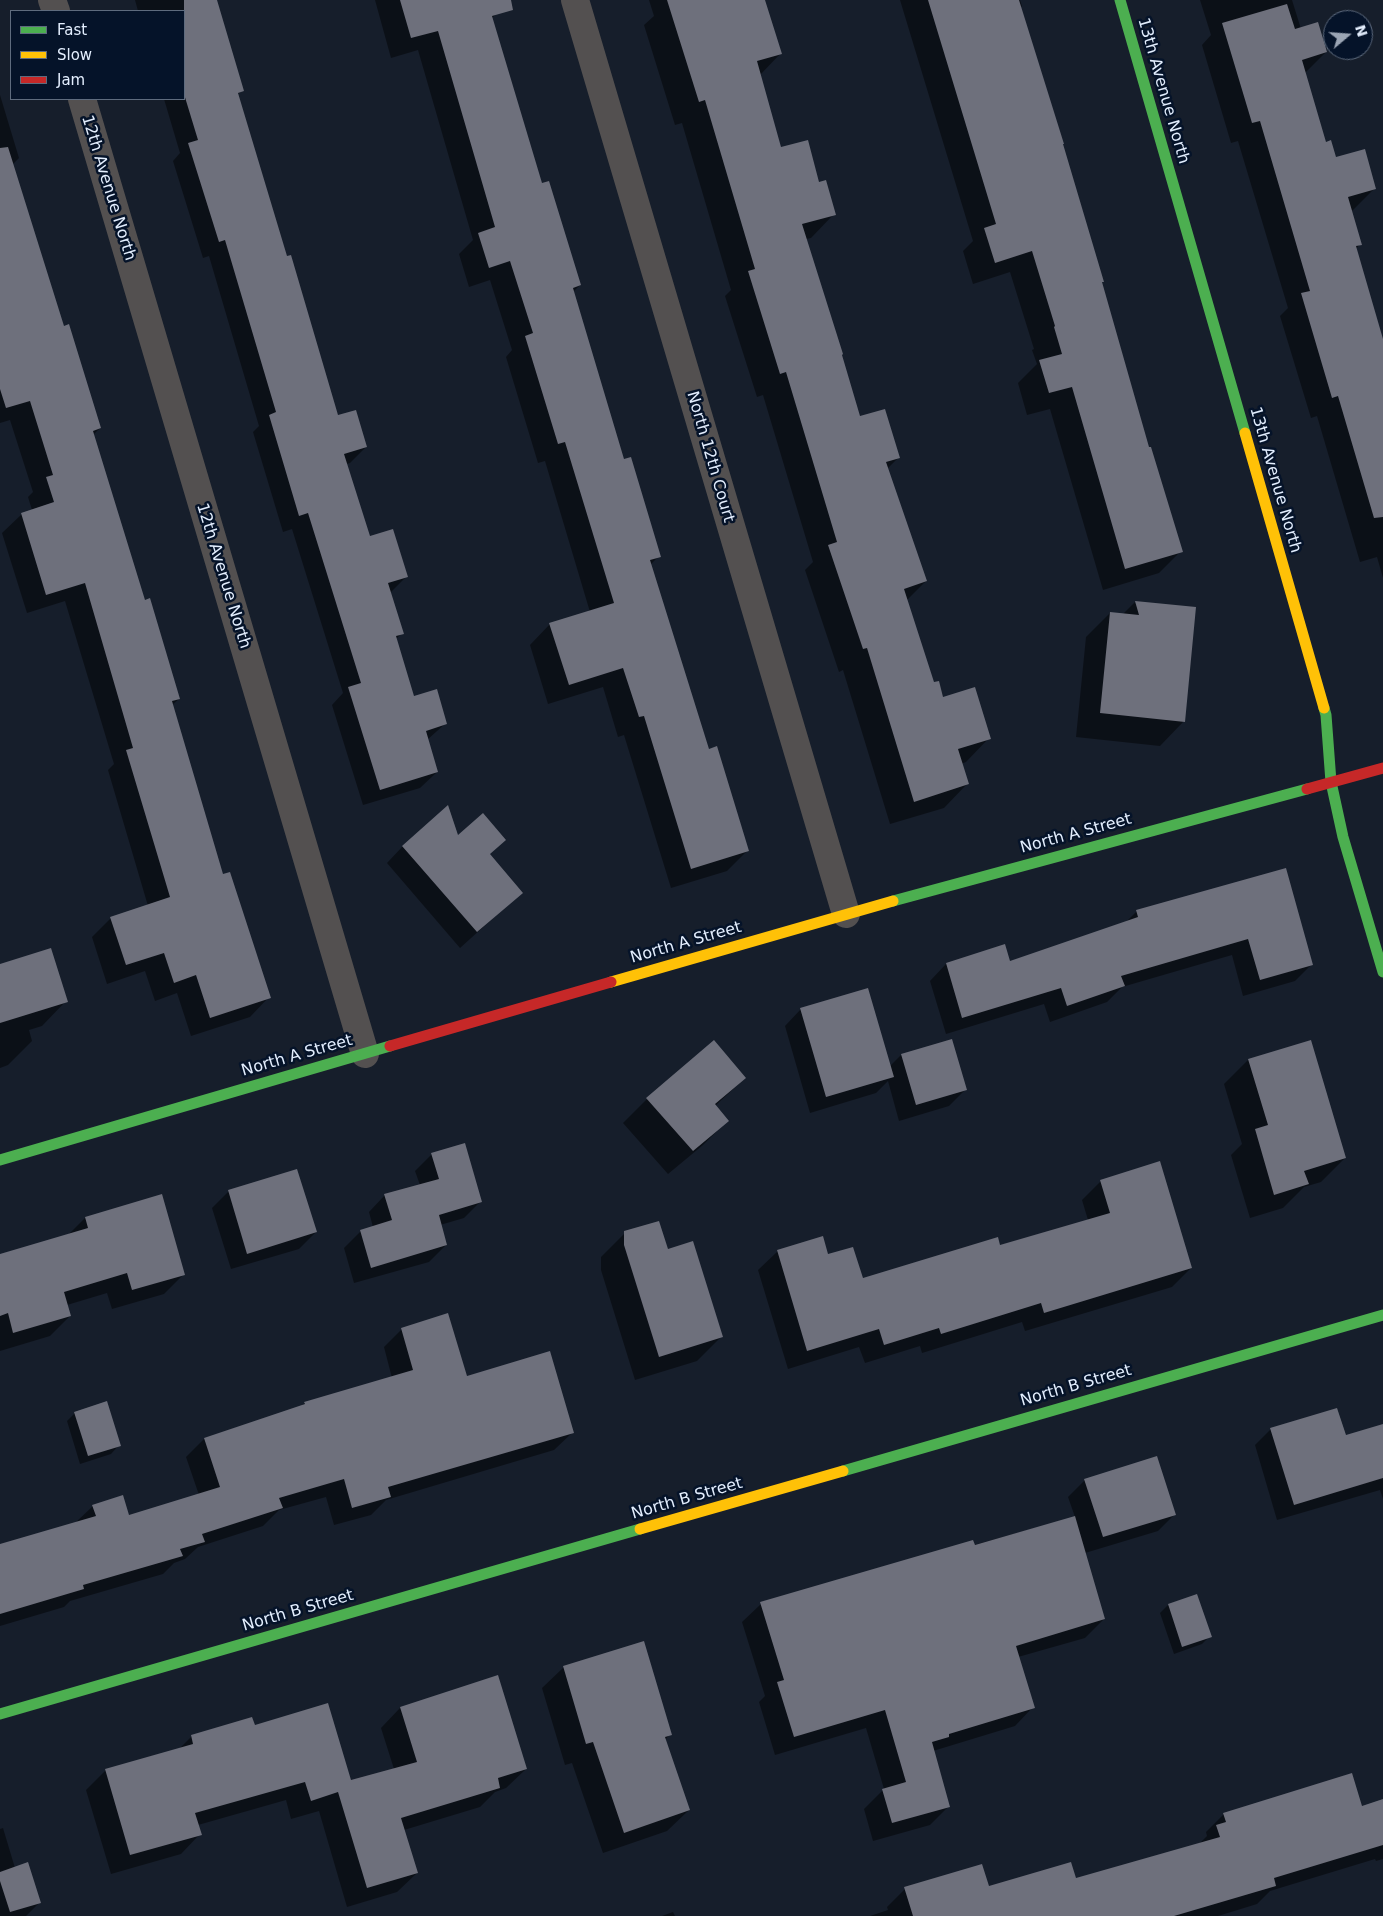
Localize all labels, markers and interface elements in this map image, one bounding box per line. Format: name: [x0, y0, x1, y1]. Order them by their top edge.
legend: [10, 10, 185, 100]
north arrow: [1323, 10, 1373, 60]
street label: 13th Avenue North: [1133, 16, 1193, 166]
text: Fast: [57, 21, 87, 39]
text: N: [1352, 23, 1371, 39]
text: Slow: [57, 46, 92, 64]
text: Jam: [57, 71, 85, 89]
street label: 12th Avenue North: [77, 113, 139, 263]
street label: North 12th Court: [682, 389, 738, 525]
street label: 13th Avenue North: [1245, 405, 1305, 555]
street label: 12th Avenue North: [192, 501, 254, 651]
street label: North A Street: [1018, 810, 1134, 858]
street label: North A Street: [628, 918, 744, 968]
street label: North A Street: [239, 1031, 355, 1081]
street label: North B Street: [1018, 1361, 1134, 1411]
street label: North B Street: [629, 1474, 745, 1524]
street label: North B Street: [240, 1586, 356, 1636]

